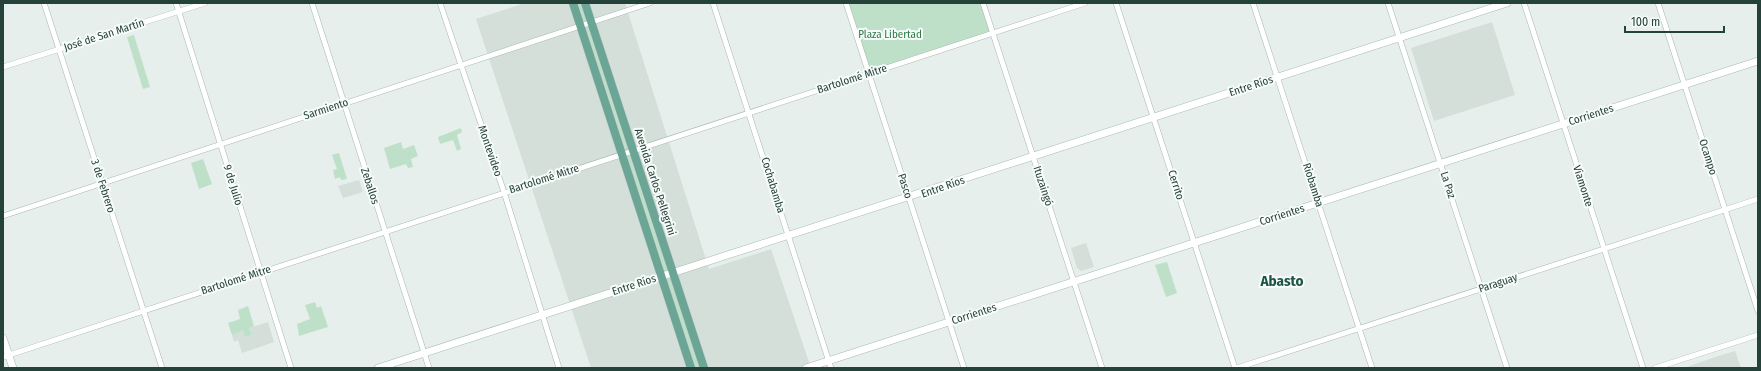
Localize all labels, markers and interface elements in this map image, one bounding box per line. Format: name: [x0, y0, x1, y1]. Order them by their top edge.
scale bar: [1625, 8, 1724, 34]
text: 100 m: [1631, 15, 1660, 29]
street label: José de San Martín: [62, 16, 146, 54]
park label: Plaza Libertad: [858, 28, 922, 41]
street label: Bartolomé Mitre: [815, 62, 889, 96]
street label: Entre Ríos: [1227, 73, 1275, 99]
street label: Sarmiento: [302, 96, 350, 122]
street label: Corrientes: [1567, 102, 1615, 128]
street label: Montevideo: [475, 124, 505, 178]
street label: Avenida Carlos Pellegrini: [632, 127, 678, 237]
street label: Ocampo: [1696, 137, 1720, 177]
street label: Cochabamba: [758, 155, 788, 215]
street label: 3 de Febrero: [88, 158, 118, 215]
street label: Riobamba: [1300, 161, 1326, 209]
street label: Bartolomé Mitre: [507, 162, 581, 196]
street label: 9 de Julio: [221, 163, 245, 207]
street label: Ituzaingó: [1030, 164, 1056, 208]
street label: Viamonte: [1570, 164, 1596, 208]
street label: Zeballos: [358, 166, 382, 206]
street label: Cerrito: [1165, 168, 1187, 202]
street label: La Paz: [1438, 170, 1459, 201]
street label: Pasco: [895, 172, 915, 200]
street label: Entre Ríos: [919, 173, 967, 201]
street label: Corrientes: [1258, 202, 1306, 228]
street label: Bartolomé Mitre: [199, 263, 273, 297]
street label: Paraguay: [1477, 271, 1519, 295]
street label: Entre Ríos: [610, 272, 658, 298]
district label: Abasto: [1259, 272, 1304, 290]
street label: Corrientes: [950, 301, 998, 327]

